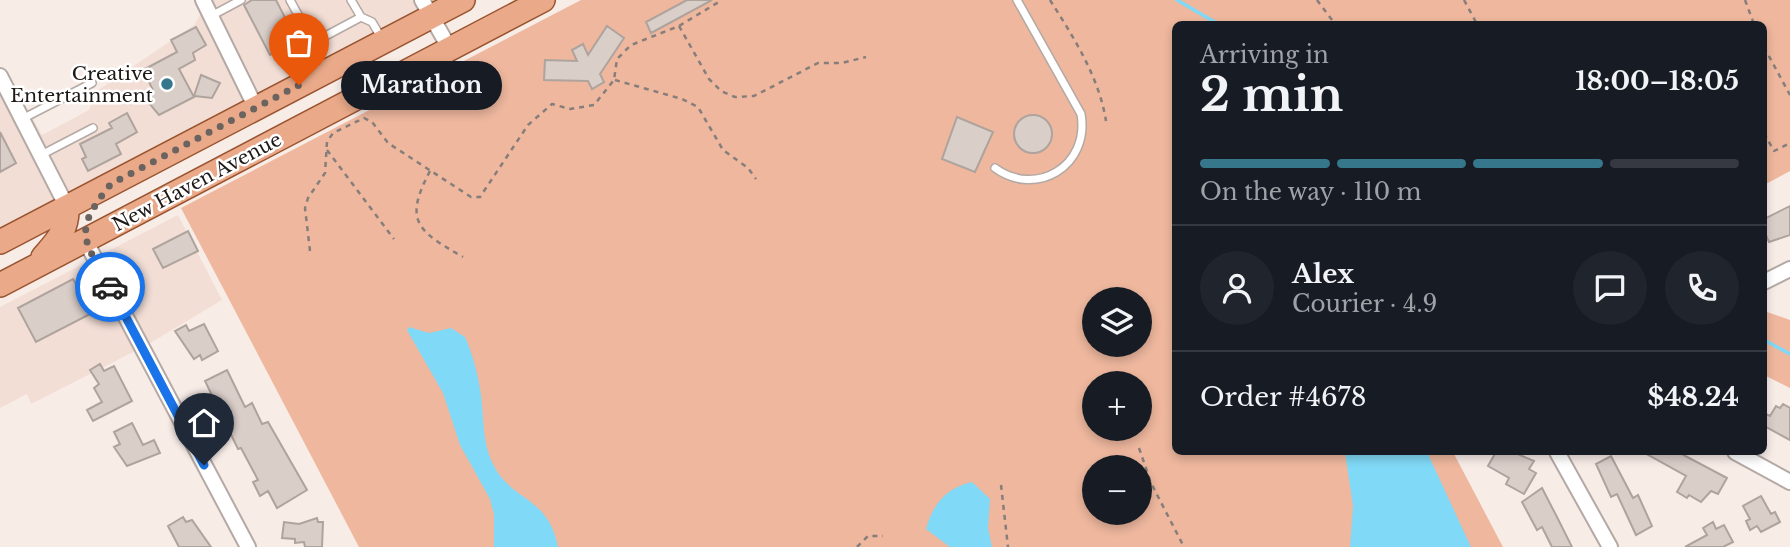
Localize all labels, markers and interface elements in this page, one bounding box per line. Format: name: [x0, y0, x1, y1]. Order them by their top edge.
pin: [269, 13, 329, 85]
icon: bag: [280, 24, 318, 62]
text: Arriving in: [1200, 41, 1329, 69]
callout: Marathon: [341, 60, 502, 110]
place label: Creative Entertainment: [10, 62, 154, 107]
text: 18:00–18:05: [1575, 65, 1739, 97]
text: 2 min: [1200, 66, 1343, 123]
text: Marathon: [361, 71, 482, 99]
marker: Creative Entertainment: [159, 76, 175, 92]
street label: New Haven Avenue: [108, 128, 286, 236]
text: On the way · 110 m: [1200, 178, 1421, 206]
button: person: [1200, 251, 1274, 325]
button: chat: [1573, 251, 1647, 325]
button: phone: [1665, 251, 1739, 325]
courier: [75, 252, 145, 322]
text: Alex: [1292, 258, 1354, 290]
icon: car: [91, 268, 129, 306]
map controls: [1082, 287, 1152, 525]
button: layers: [1082, 287, 1152, 357]
text: Courier · 4.9: [1292, 290, 1437, 318]
button: +: [1082, 371, 1152, 441]
text: Order #4678: [1200, 381, 1366, 413]
text: $48.24: [1648, 381, 1739, 413]
pin: [174, 393, 234, 465]
icon: home: [185, 404, 223, 442]
button: −: [1082, 455, 1152, 525]

